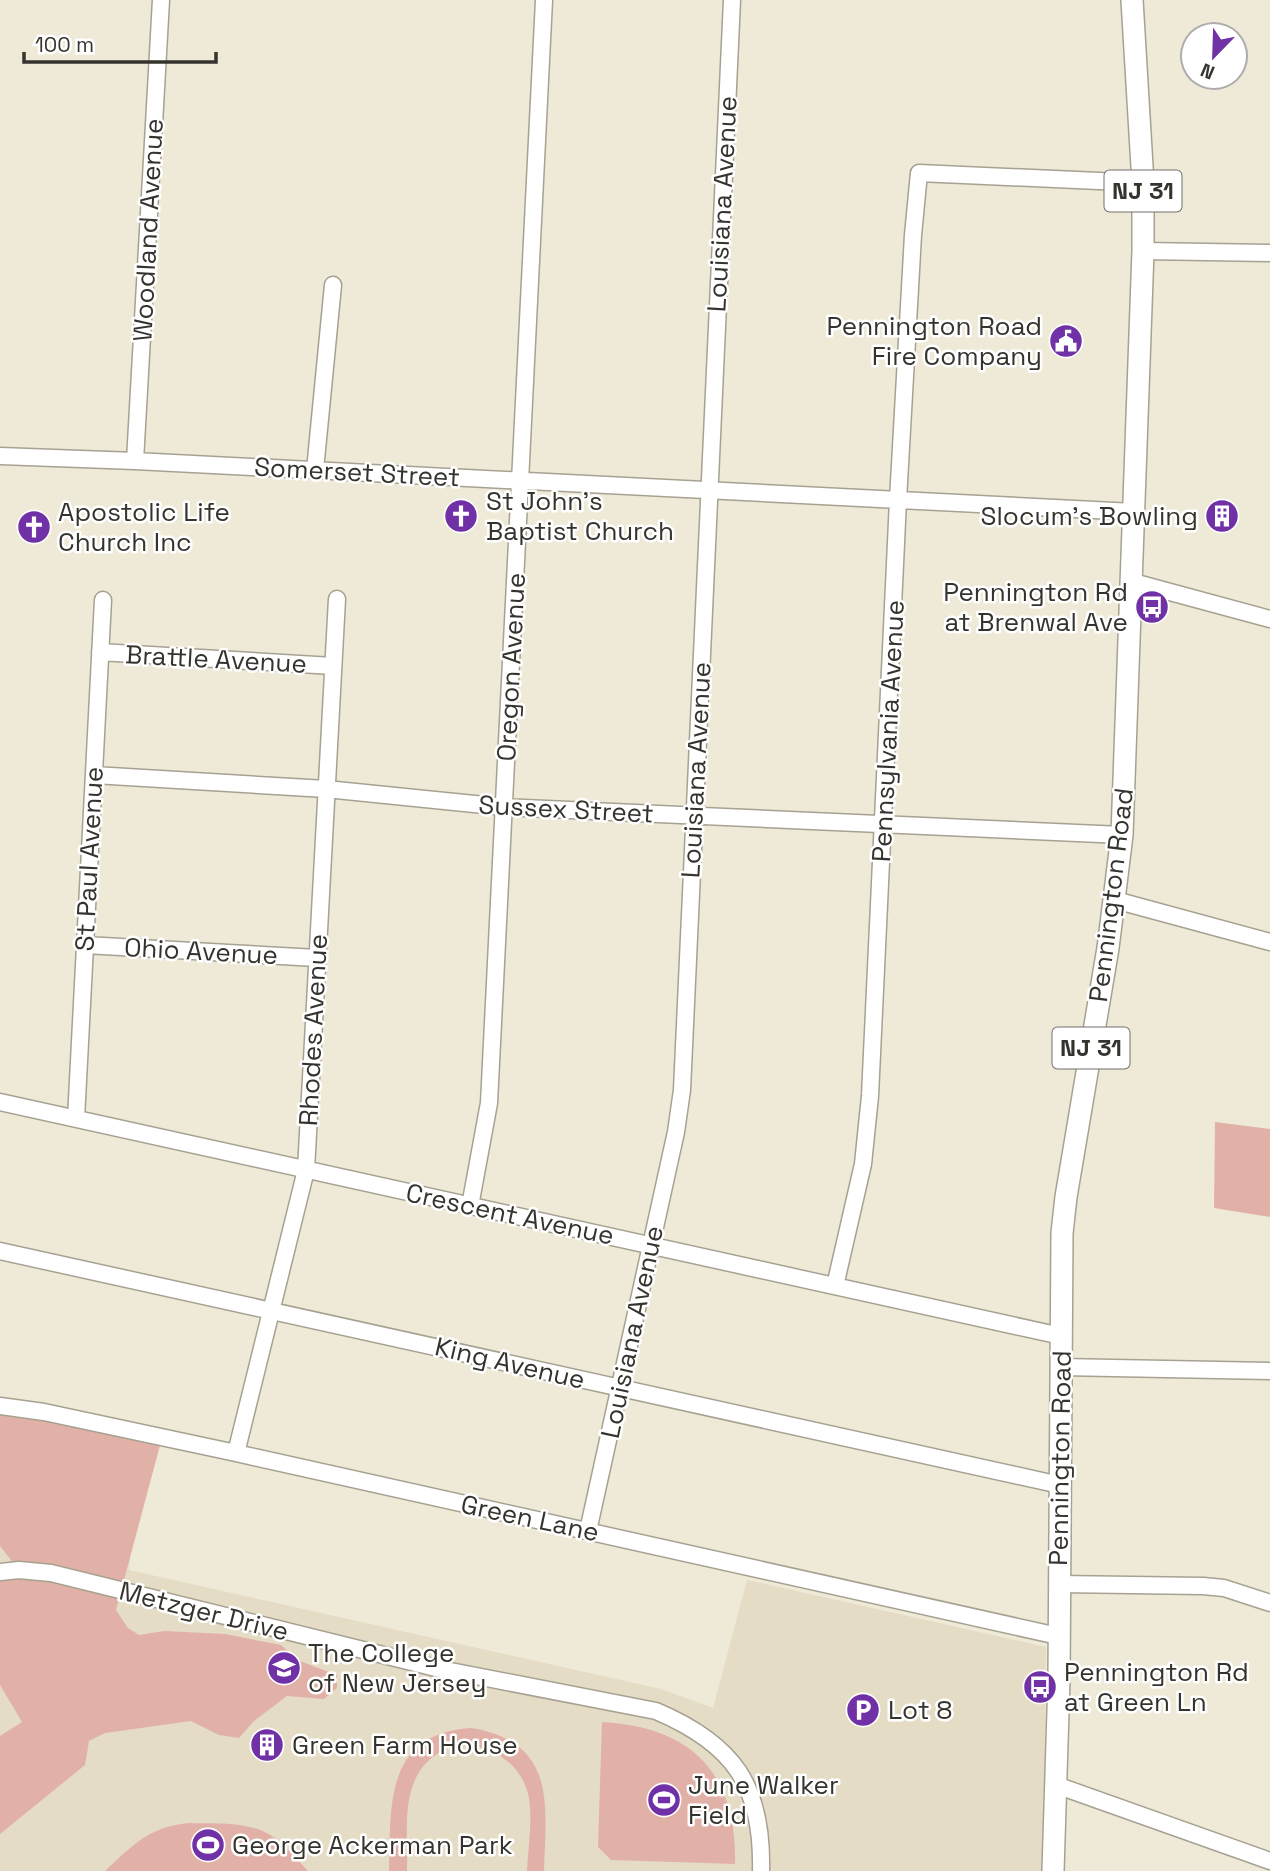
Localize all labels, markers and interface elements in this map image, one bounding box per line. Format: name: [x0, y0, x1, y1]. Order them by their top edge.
scale bar: [24, 21, 217, 65]
north arrow: [1179, 21, 1249, 91]
text: 100 m: [35, 31, 94, 58]
text: N: [1197, 57, 1218, 85]
street label: Louisiana Avenue: [699, 95, 745, 313]
street label: Woodland Avenue: [125, 118, 171, 342]
road number: NJ 31: [1104, 170, 1182, 211]
place label: Pennington Road Fire Company: [827, 309, 1042, 373]
public building icon: Pennington Road Fire Company: [1047, 322, 1085, 360]
street label: Somerset Street: [253, 450, 461, 494]
place label: St John's Baptist Church: [486, 484, 674, 548]
place label: Apostolic Life Church Inc: [58, 495, 230, 559]
church icon: St John's Baptist Church: [442, 497, 480, 535]
building icon: Slocum's Bowling: [1203, 497, 1241, 535]
place label: Slocum's Bowling: [981, 499, 1198, 533]
church icon: Apostolic Life Church Inc: [15, 508, 53, 546]
street label: Oregon Avenue: [489, 572, 533, 762]
place label: Pennington Rd at Brenwal Ave: [943, 575, 1128, 639]
bus stop icon: Pennington Rd at Brenwal Ave: [1133, 588, 1171, 626]
street label: Pennsylvania Avenue: [864, 599, 912, 863]
street label: Brattle Avenue: [124, 637, 308, 681]
street label: Louisiana Avenue: [673, 661, 719, 879]
street label: St Paul Avenue: [67, 766, 111, 952]
street label: Pennington Road: [1081, 786, 1141, 1004]
street label: Sussex Street: [478, 787, 654, 831]
street label: Ohio Avenue: [123, 930, 279, 972]
street label: Rhodes Avenue: [291, 933, 335, 1127]
road number: NJ 31: [1052, 1028, 1130, 1068]
street label: Crescent Avenue: [403, 1175, 617, 1253]
street label: Louisiana Avenue: [593, 1223, 671, 1441]
street label: King Avenue: [432, 1329, 588, 1397]
street label: Pennington Road: [1041, 1350, 1079, 1566]
street label: Green Lane: [458, 1487, 602, 1549]
street label: Metzger Drive: [116, 1574, 292, 1648]
place label: The College of New Jersey: [308, 1636, 486, 1700]
school or university icon: The College of New Jersey: [265, 1649, 303, 1687]
place label: Pennington Rd at Green Ln: [1064, 1655, 1249, 1719]
bus stop icon: Pennington Rd at Green Ln: [1021, 1668, 1059, 1706]
parking icon: Lot 8: [844, 1691, 882, 1729]
place label: Lot 8: [888, 1693, 953, 1727]
building icon: Green Farm House: [248, 1726, 286, 1764]
place label: Green Farm House: [292, 1728, 518, 1762]
place label: June Walker Field: [688, 1768, 839, 1832]
sports icon: June Walker Field: [645, 1781, 683, 1819]
sports icon: George Ackerman Park: [189, 1826, 227, 1864]
place label: George Ackerman Park: [232, 1828, 513, 1862]

